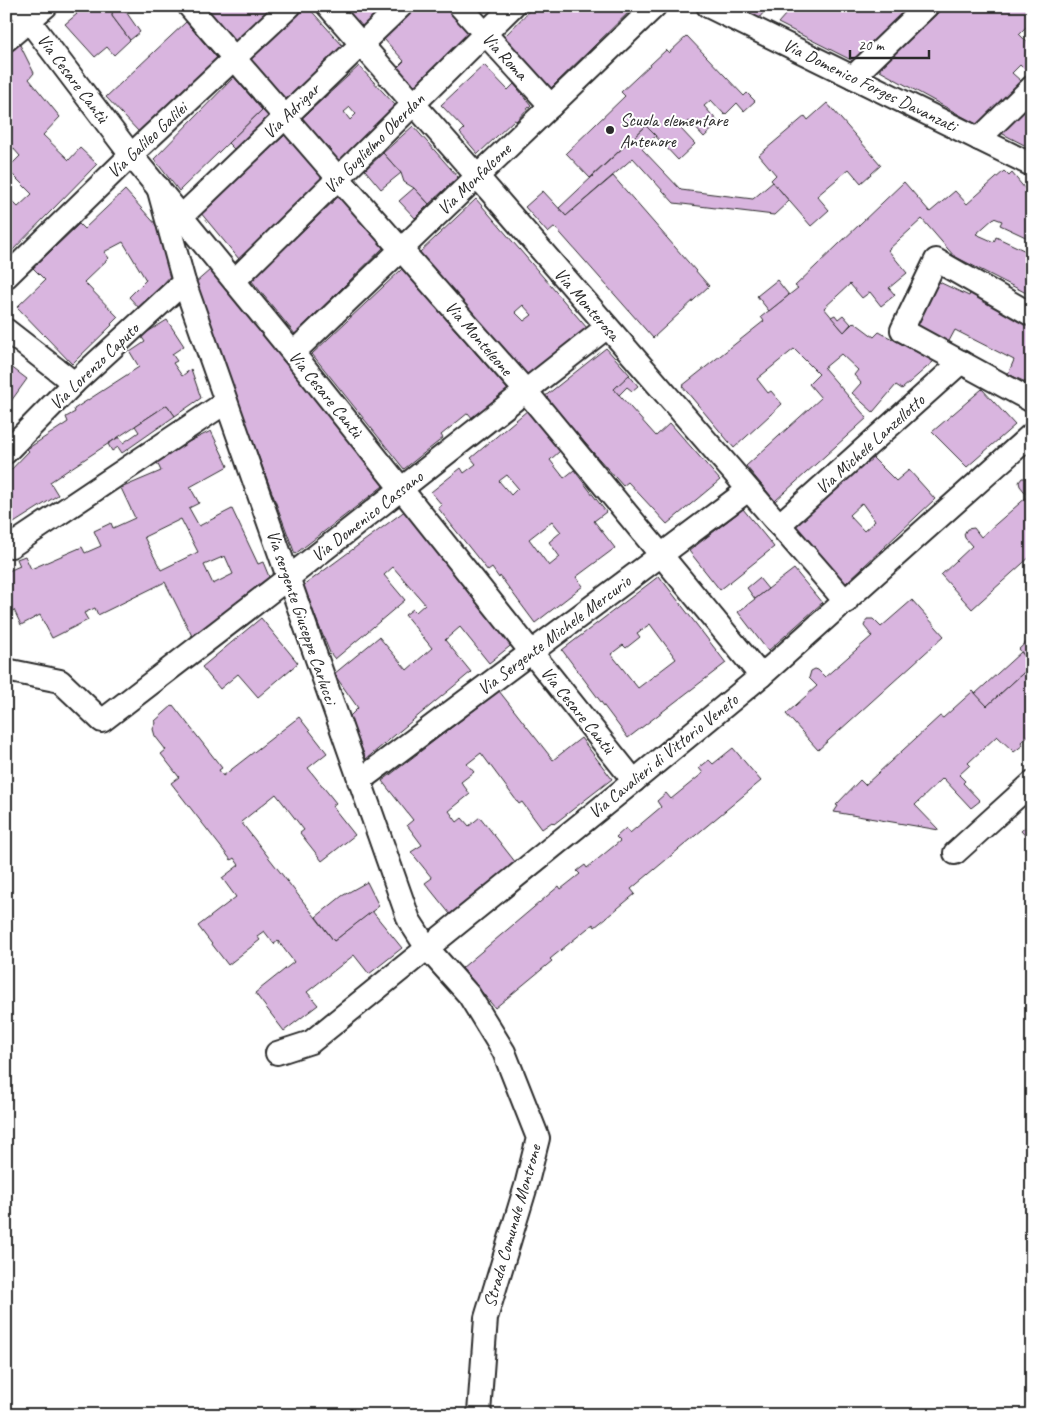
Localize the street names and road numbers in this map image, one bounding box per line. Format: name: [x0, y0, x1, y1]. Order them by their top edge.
street label: Via Roma: [478, 28, 533, 85]
street label: Via Cesare Cantù: [32, 29, 114, 128]
street label: Via Domenico Forges Davanzati: [780, 33, 963, 138]
street label: Via Adrigar: [258, 77, 326, 143]
street label: Via Guglielmo Oberdan: [319, 87, 430, 198]
street label: Via Galileo Galilei: [102, 96, 194, 183]
street label: Via Monfalcone: [433, 138, 516, 220]
street label: Via Monterosa: [549, 263, 626, 346]
street label: Via Monteleone: [440, 296, 518, 381]
street label: Via Lorenzo Caputo: [45, 317, 145, 414]
street label: Via Cesare Cantù: [284, 346, 369, 443]
street label: Via Michele Lanzellotto: [811, 388, 930, 499]
street label: Via Domenico Cassano: [307, 465, 429, 566]
street label: Via sergente Giuseppe Carlucci: [262, 527, 343, 709]
street label: Via Sergente Michele Mercurio: [473, 569, 636, 700]
street label: Via Cesare Cantù: [536, 662, 621, 759]
street label: Via Cavalieri di Vittorio Veneto: [584, 688, 744, 823]
street label: Strada Comunale Montrone: [478, 1141, 546, 1310]

